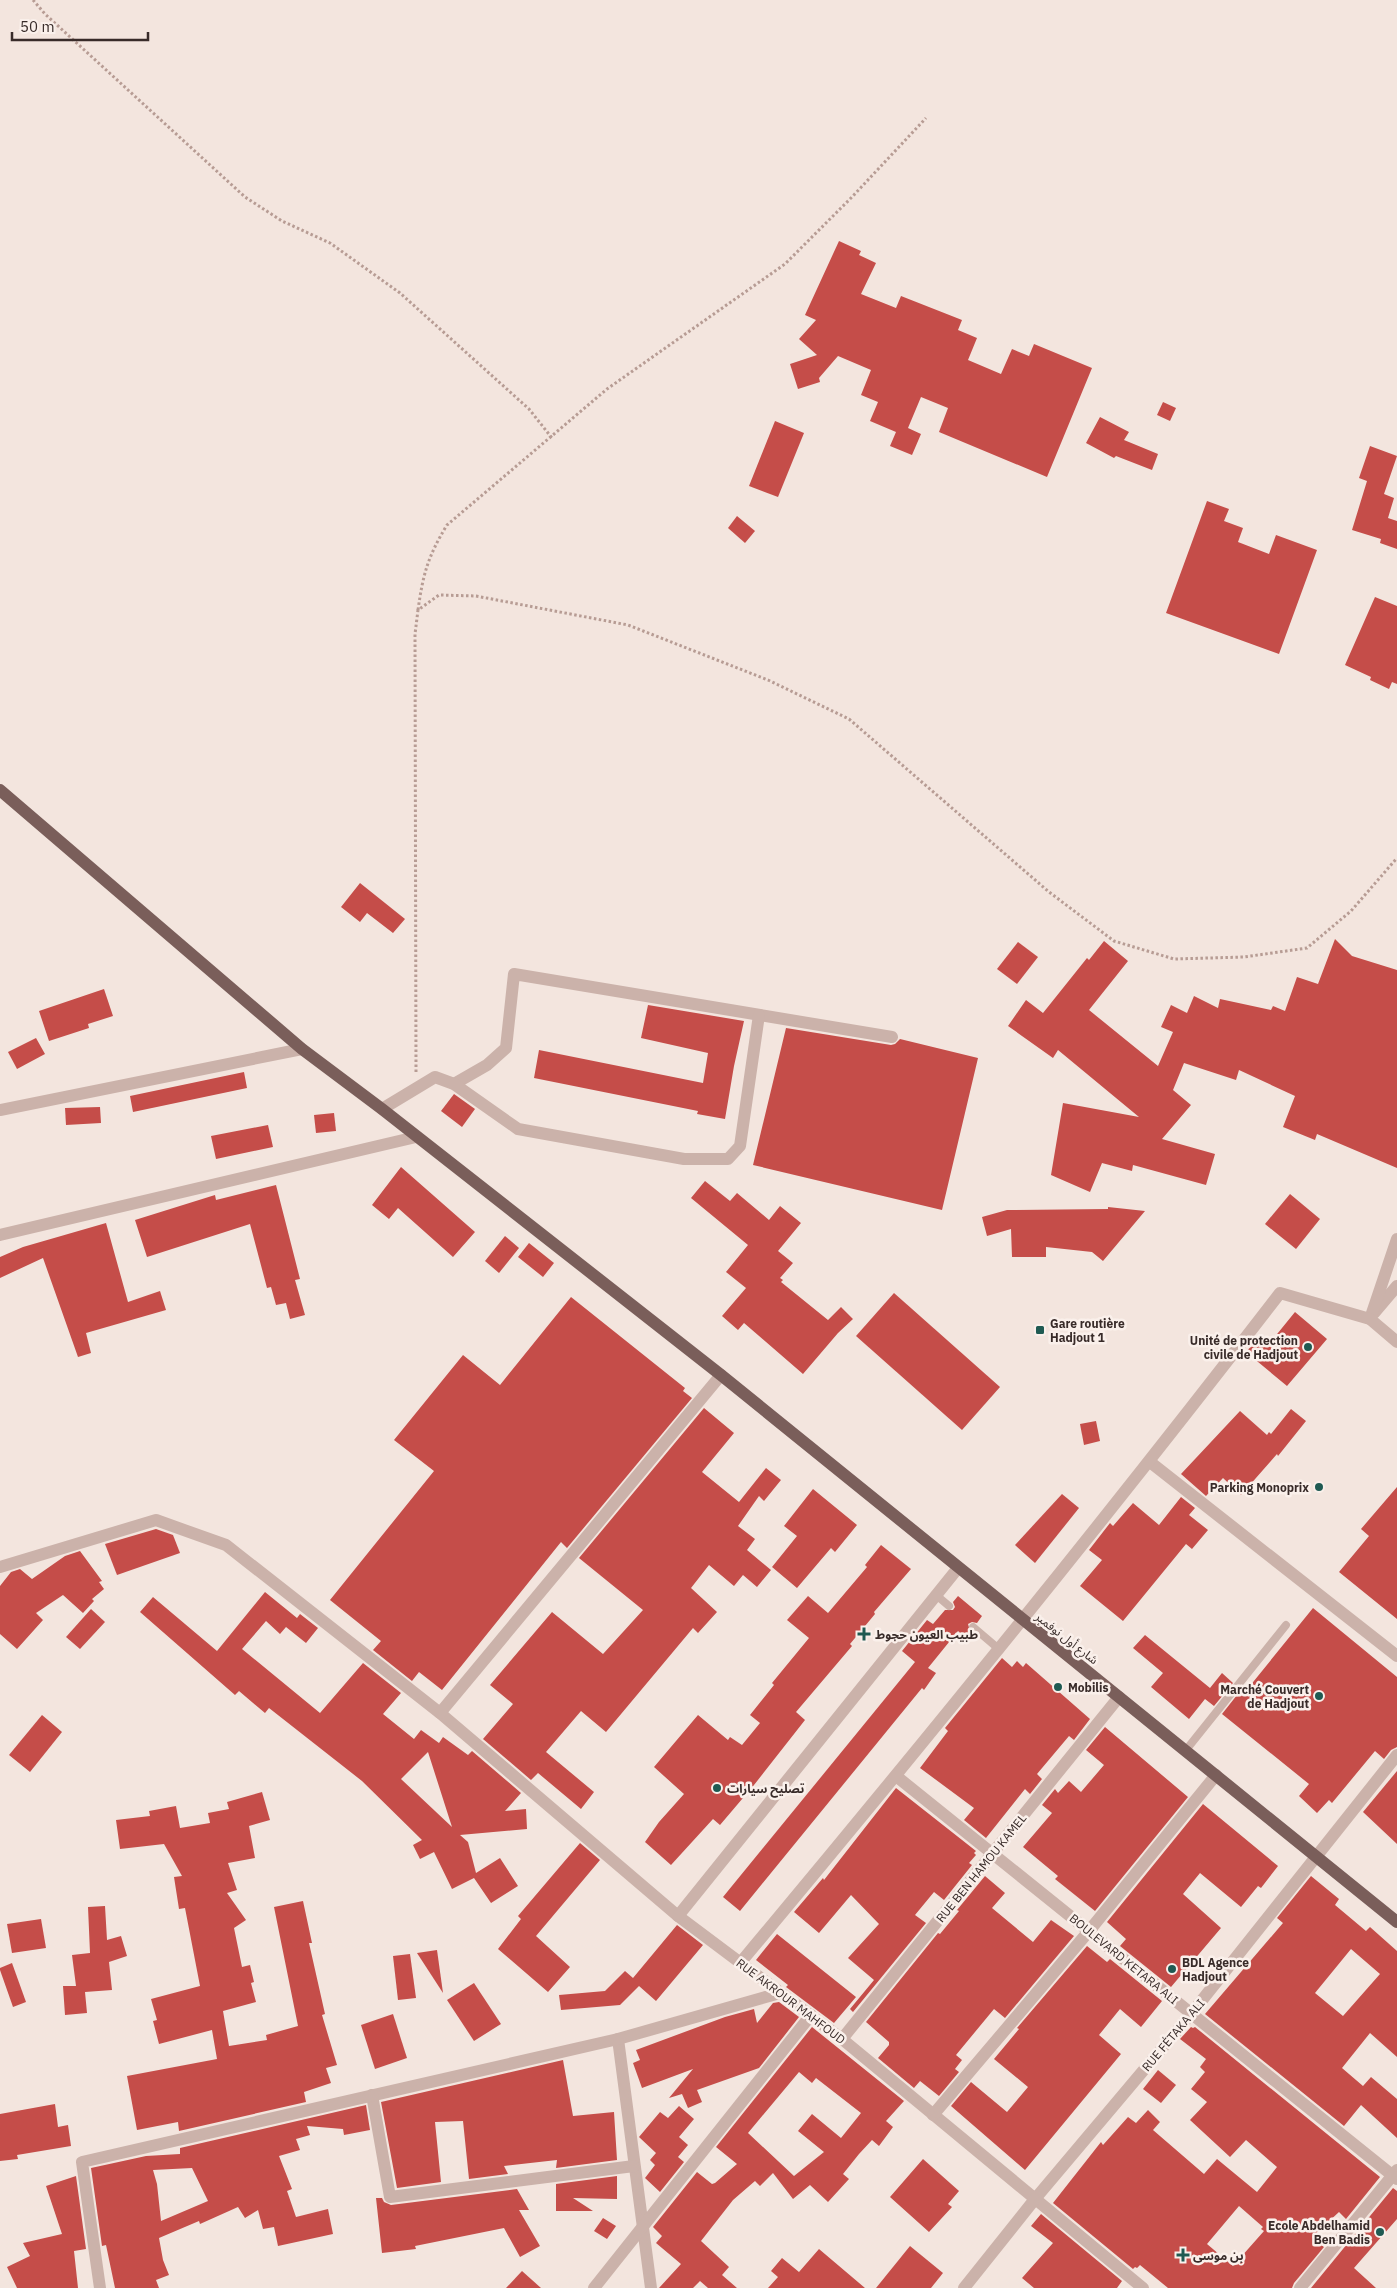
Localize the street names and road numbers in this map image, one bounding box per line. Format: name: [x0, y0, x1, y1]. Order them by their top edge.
street label: شارع أول نوفمبر: [1031, 1608, 1101, 1669]
street label: RUE BEN HAMOU KAMEL: [933, 1811, 1029, 1925]
street label: BOULEVARD KETARA ALI: [1067, 1911, 1182, 2008]
street label: RUE AKROUR MAHFOUD: [734, 1955, 848, 2047]
street label: RUE FÉTAKA ALI: [1138, 1996, 1208, 2074]

